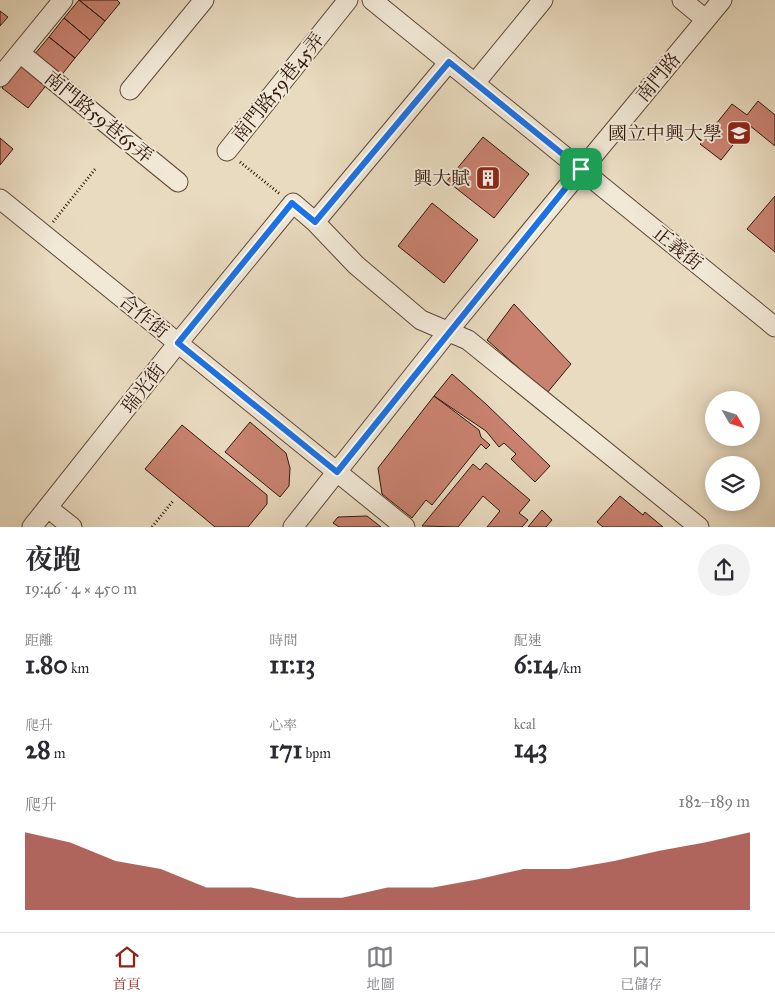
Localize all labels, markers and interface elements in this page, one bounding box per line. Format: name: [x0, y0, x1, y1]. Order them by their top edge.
street label: 南門路59巷45弄: [227, 28, 329, 146]
street label: 南門路: [631, 48, 685, 106]
street label: 南門路59巷65弄: [40, 66, 158, 168]
school or university icon: 國立中興大學: [726, 120, 752, 146]
place label: 國立中興大學: [608, 122, 722, 145]
pin: [560, 148, 602, 190]
icon: arrive: [567, 155, 595, 183]
building icon: 興大賦: [475, 165, 501, 191]
place label: 興大賦: [413, 167, 470, 190]
street label: 正義街: [649, 221, 707, 275]
street label: 合作街: [115, 289, 173, 343]
street label: 瑞光街: [116, 358, 170, 418]
north arrow: [705, 391, 760, 446]
map controls: [705, 391, 760, 511]
button: layers: [705, 456, 760, 511]
text: 夜跑: [25, 542, 81, 577]
button: share: [698, 544, 750, 596]
text: 19:46 · 4 × 450 m: [25, 579, 137, 598]
text: 距離: [25, 632, 53, 649]
text: 時間: [269, 632, 297, 649]
text: 配速: [514, 632, 542, 649]
text: 1.80: [25, 649, 68, 680]
text: 11:13: [269, 649, 315, 680]
text: 6:14: [514, 649, 557, 680]
text: km: [68, 660, 89, 677]
text: /km: [557, 660, 582, 677]
text: kcal: [514, 716, 536, 733]
text: 爬升: [25, 717, 53, 734]
text: 心率: [269, 717, 297, 734]
text: 143: [514, 733, 547, 764]
text: 28: [25, 734, 51, 765]
text: 171: [269, 734, 302, 765]
text: m: [51, 745, 65, 762]
text: bpm: [302, 745, 331, 762]
text: 182–189 m: [679, 792, 750, 811]
text: 爬升: [25, 795, 57, 814]
tab: 首頁: [113, 943, 141, 993]
tab: 地圖: [366, 943, 394, 993]
tab: 已儲存: [620, 943, 662, 993]

